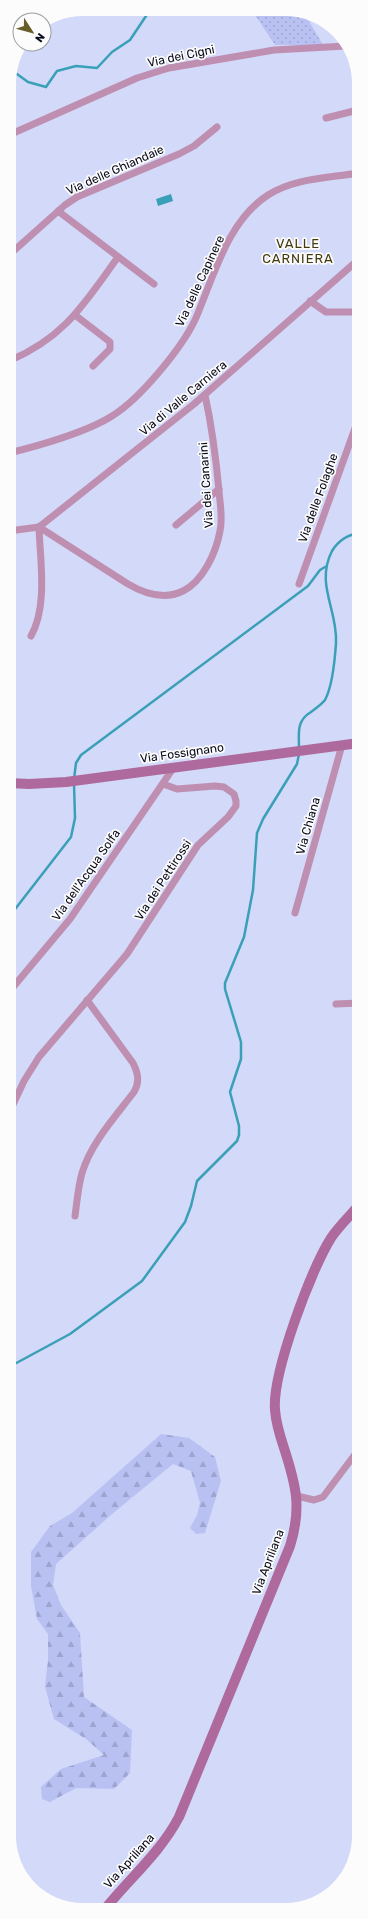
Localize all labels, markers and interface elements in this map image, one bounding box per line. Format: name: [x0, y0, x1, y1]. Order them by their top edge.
north arrow: [12, 12, 52, 52]
text: N: [32, 31, 47, 45]
street label: Via dei Cigni: [146, 42, 216, 70]
street label: Via delle Ghiandaie: [64, 142, 166, 198]
street label: Via delle Capinere: [173, 233, 227, 329]
district label: VALLE CARNIERA: [262, 236, 334, 266]
street label: Via di Valle Carniera: [137, 357, 229, 439]
street label: Via dei Canarini: [196, 441, 216, 528]
street label: Via delle Folaghe: [295, 451, 341, 545]
street label: Via Fossignano: [139, 740, 225, 766]
street label: Via Chiana: [293, 796, 323, 856]
street label: Via dell'Acqua Solfa: [49, 826, 123, 924]
street label: Via dei Pettirossi: [132, 837, 194, 923]
street label: Via Apriliana: [249, 1527, 287, 1597]
street label: Via Apriliana: [101, 1831, 157, 1891]

